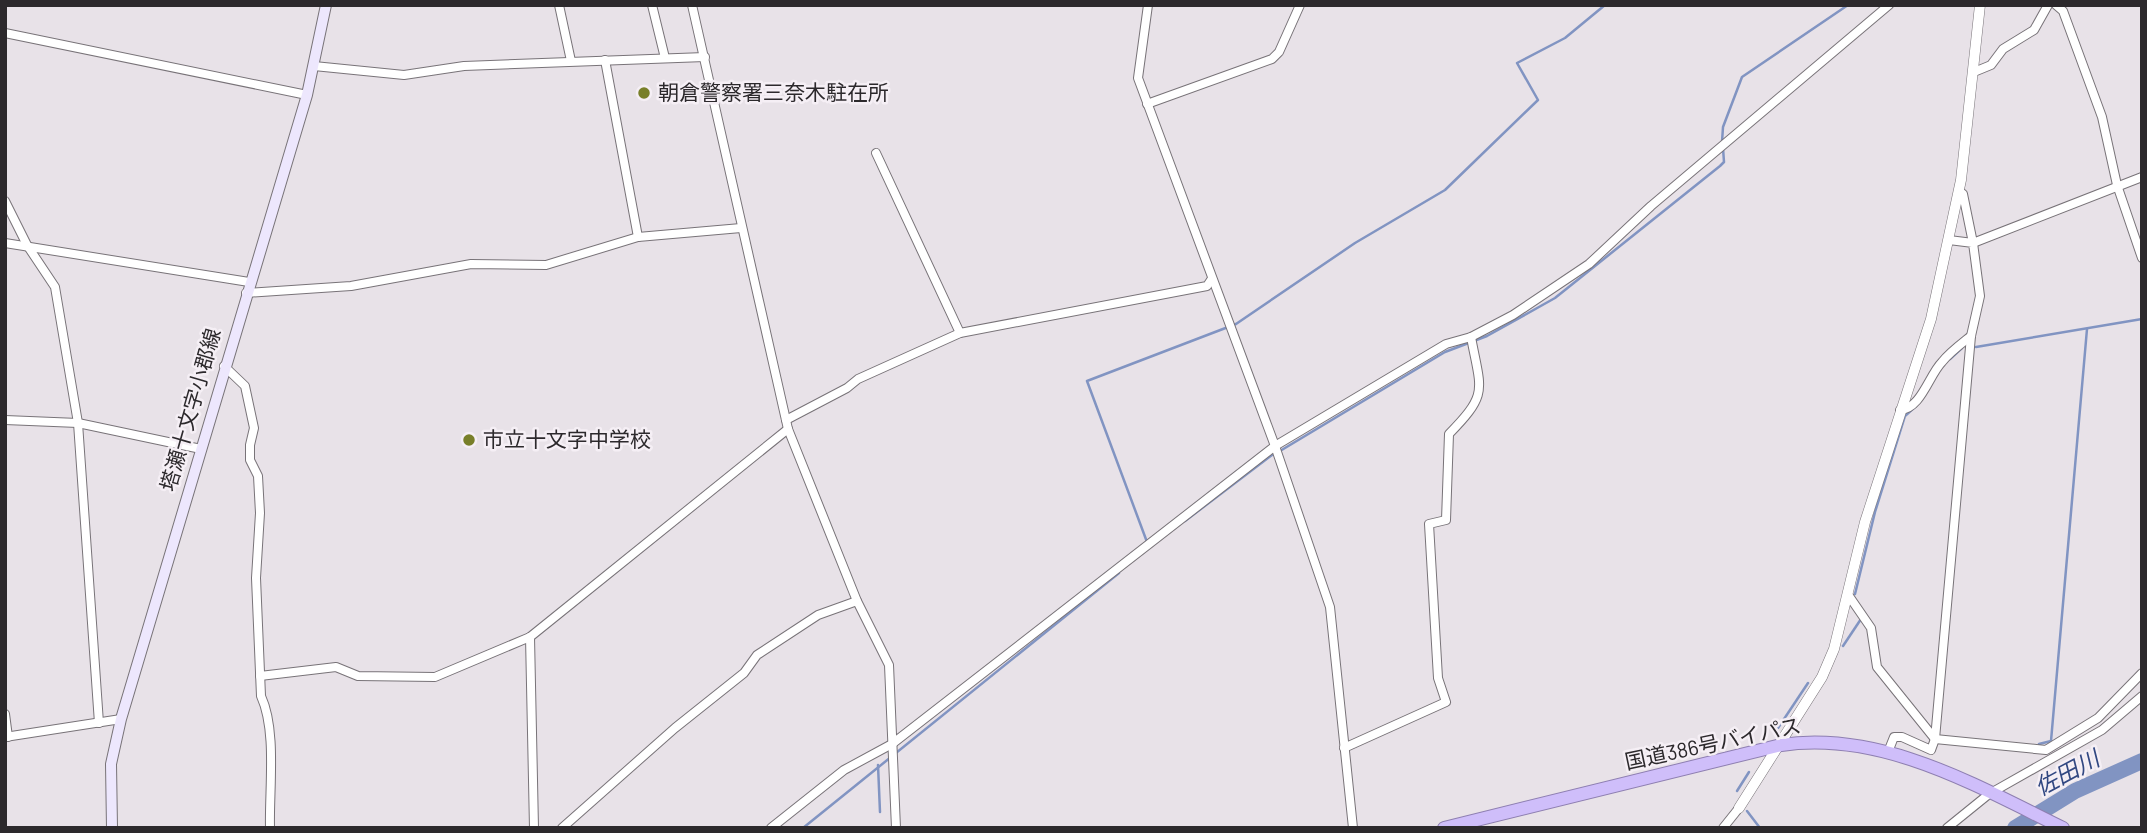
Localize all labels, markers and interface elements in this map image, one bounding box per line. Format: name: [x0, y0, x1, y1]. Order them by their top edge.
place label: 朝倉警察署三奈木駐在所: [658, 79, 889, 104]
marker: 朝倉警察署三奈木駐在所: [636, 85, 652, 101]
street label: 塔瀬十文字小郡線: [154, 325, 225, 494]
place label: 市立十文字中学校: [483, 426, 651, 451]
marker: 市立十文字中学校: [461, 432, 477, 448]
street label: 国道386号バイパス: [1622, 712, 1803, 773]
water label: 佐田川: [2029, 742, 2106, 801]

